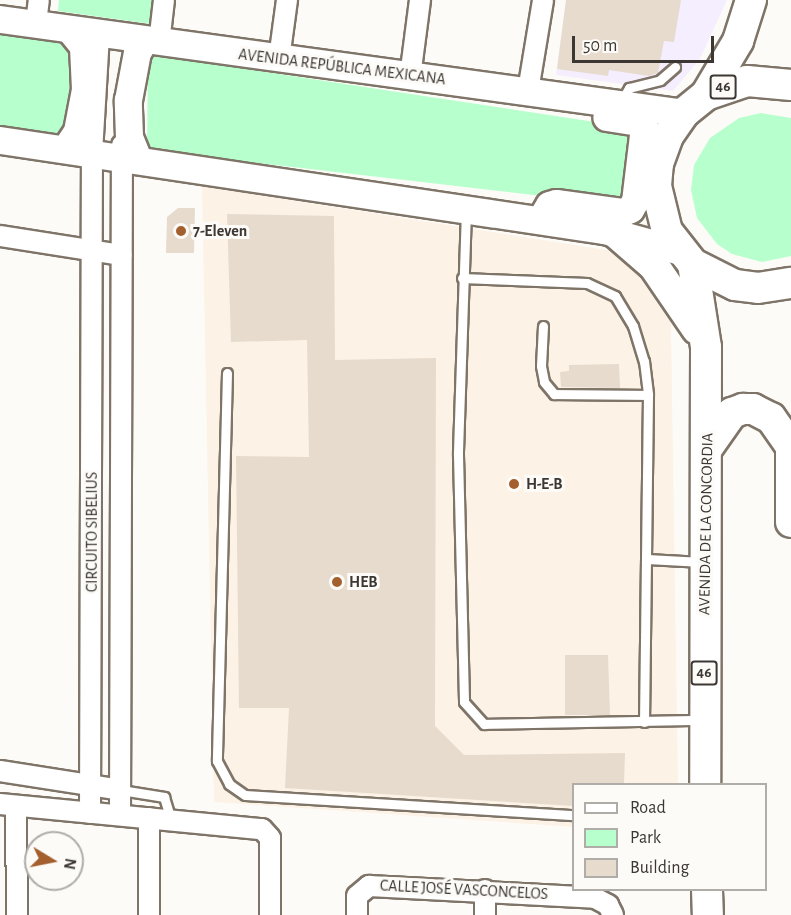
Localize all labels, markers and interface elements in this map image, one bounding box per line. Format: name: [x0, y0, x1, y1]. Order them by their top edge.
scale bar: [575, 24, 718, 62]
text: 50 m: [583, 37, 617, 55]
street label: AVENIDA REPÚBLICA MEXICANA: [237, 45, 447, 89]
road number: 46: [710, 75, 736, 99]
place label: 7-Eleven: [193, 221, 247, 241]
marker: 7-Eleven: [174, 224, 188, 238]
street label: AVENIDA DE LA CONCORDIA: [695, 433, 717, 615]
street label: CIRCUITO SIBELIUS: [82, 472, 102, 592]
place label: H-E-B: [526, 474, 562, 494]
marker: H-E-B: [507, 477, 521, 491]
place label: HEB: [349, 572, 378, 592]
marker: HEB: [330, 575, 344, 589]
road number: 46: [690, 661, 718, 685]
legend: [572, 783, 767, 891]
text: Road: [630, 799, 666, 817]
text: Park: [630, 829, 661, 847]
north arrow: [24, 831, 84, 891]
text: N: [61, 857, 79, 871]
text: Building: [630, 859, 689, 877]
street label: CALLE JOSÉ VASCONCELOS: [379, 876, 549, 904]

